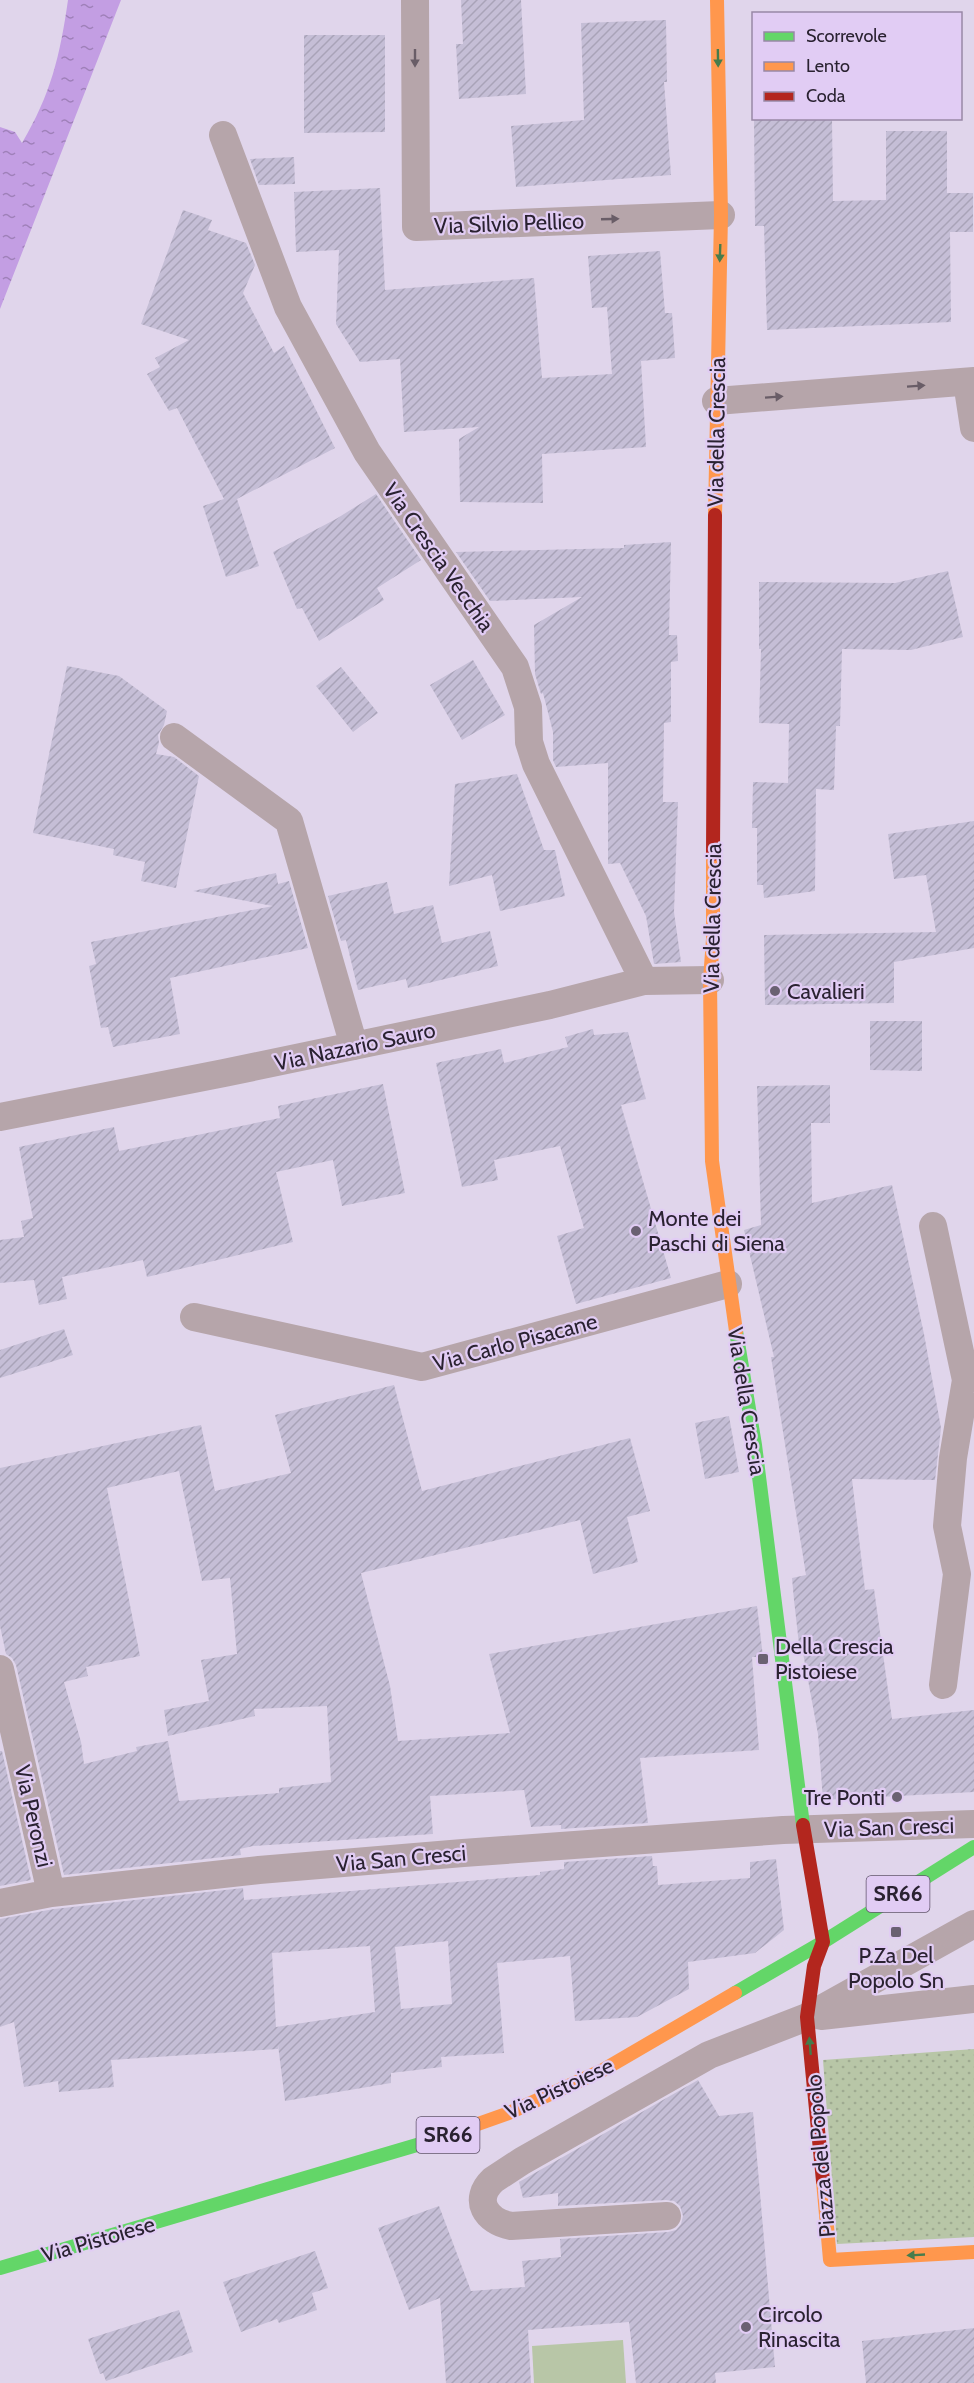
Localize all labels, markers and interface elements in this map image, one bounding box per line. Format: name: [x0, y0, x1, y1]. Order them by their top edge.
legend: [752, 12, 962, 120]
text: Scorrevole: [806, 25, 887, 47]
one-way arrow: [410, 49, 420, 68]
one-way arrow: [713, 49, 723, 68]
text: Lento: [806, 55, 850, 77]
text: Coda: [806, 85, 846, 107]
street label: Via Silvio Pellico: [434, 207, 584, 240]
one-way arrow: [601, 214, 620, 224]
one-way arrow: [715, 244, 725, 263]
street label: Via della Crescia: [702, 357, 731, 507]
one-way arrow: [907, 381, 926, 390]
one-way arrow: [765, 392, 784, 401]
street label: Via Crescia Vecchia: [377, 478, 500, 637]
street label: Via della Crescia: [698, 843, 727, 993]
place label: Cavalieri: [787, 978, 865, 1005]
marker: Cavalieri: [768, 984, 782, 998]
street label: Via Nazario Sauro: [272, 1016, 438, 1077]
place label: Monte dei Paschi di Siena: [648, 1205, 785, 1257]
marker: Monte dei Paschi di Siena: [629, 1224, 643, 1238]
street label: Via Carlo Pisacane: [430, 1308, 600, 1377]
street label: Via della Crescia: [721, 1325, 772, 1477]
place label: Della Crescia Pistoiese: [775, 1633, 894, 1685]
marker: Della Crescia Pistoiese: [756, 1652, 770, 1666]
street label: Via Peronzi: [9, 1762, 58, 1870]
place label: Tre Ponti: [804, 1784, 885, 1811]
marker: Tre Ponti: [890, 1790, 904, 1804]
street label: Via San Cresci: [823, 1812, 955, 1843]
street label: Via San Cresci: [335, 1839, 467, 1878]
road number: SR66: [866, 1876, 930, 1912]
marker: P.Za Del Popolo Sn: [889, 1925, 903, 1939]
place label: P.Za Del Popolo Sn: [848, 1942, 944, 1994]
one-way arrow: [805, 2037, 815, 2056]
street label: Via Pistoiese: [501, 2052, 618, 2125]
street label: Piazza del Popolo: [800, 2073, 841, 2239]
road number: SR66: [416, 2117, 480, 2153]
street label: Via Pistoiese: [38, 2210, 158, 2269]
one-way arrow: [906, 2250, 925, 2259]
place label: Circolo Rinascita: [758, 2301, 841, 2353]
marker: Circolo Rinascita: [739, 2320, 753, 2334]

